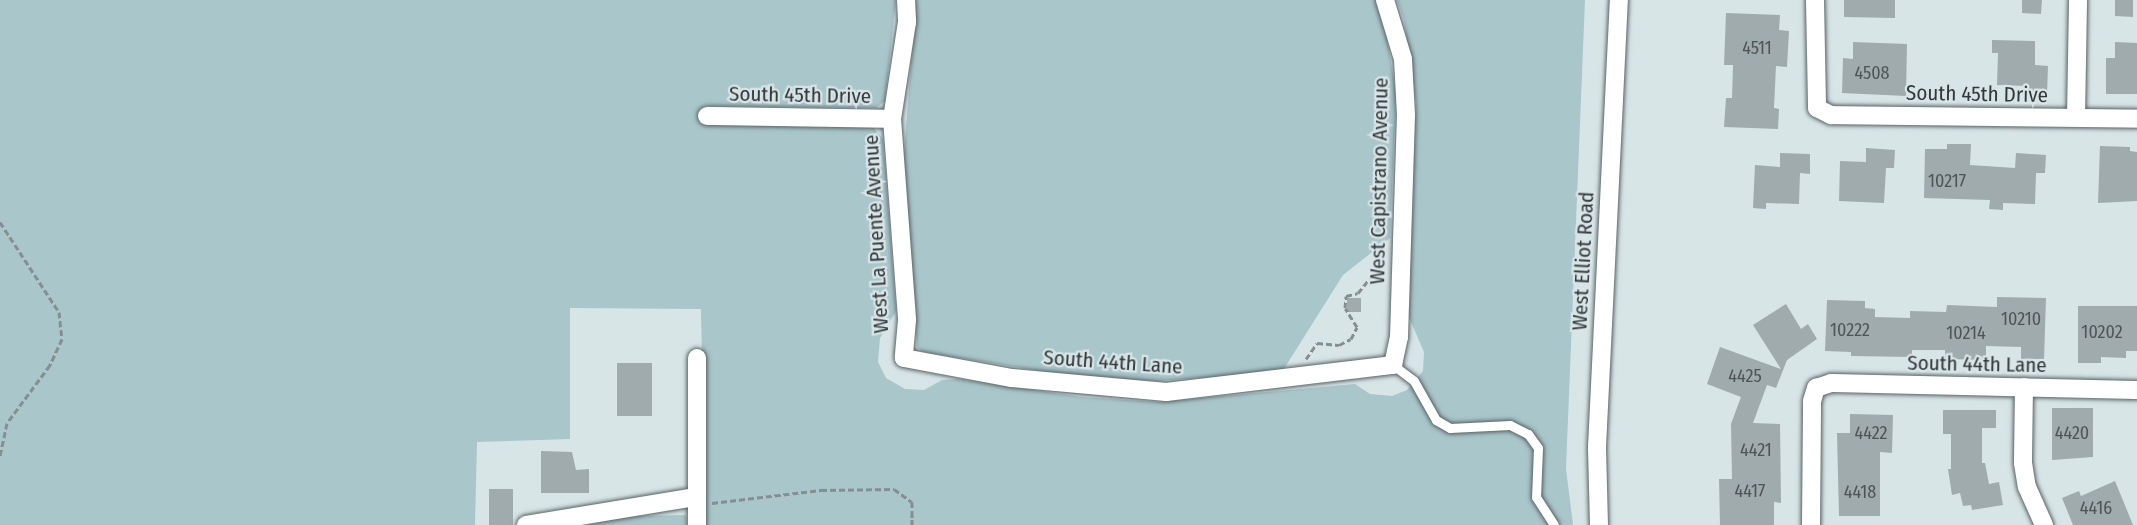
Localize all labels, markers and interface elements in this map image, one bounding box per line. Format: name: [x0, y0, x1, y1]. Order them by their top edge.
house number: 4511: [1742, 37, 1772, 59]
house number: 4508: [1854, 62, 1890, 84]
street label: West Capistrano Avenue: [1365, 77, 1393, 285]
street label: South 45th Drive: [1906, 80, 2048, 108]
street label: South 45th Drive: [729, 81, 871, 109]
street label: West La Puente Avenue: [858, 134, 894, 334]
house number: 10217: [1928, 170, 1966, 192]
street label: West Elliot Road: [1567, 191, 1599, 331]
house number: 10210: [2001, 308, 2041, 330]
house number: 10222: [1830, 319, 1870, 341]
house number: 10202: [2081, 321, 2123, 343]
house number: 10214: [1946, 322, 1986, 344]
street label: South 44th Lane: [1043, 345, 1183, 379]
street label: South 44th Lane: [1907, 350, 2047, 378]
house number: 4425: [1728, 365, 1762, 387]
house number: 4422: [1854, 422, 1888, 444]
house number: 4420: [2055, 422, 2089, 444]
house number: 4421: [1740, 439, 1772, 461]
house number: 4417: [1735, 480, 1765, 502]
house number: 4418: [1844, 481, 1876, 503]
house number: 4416: [2080, 497, 2112, 519]

